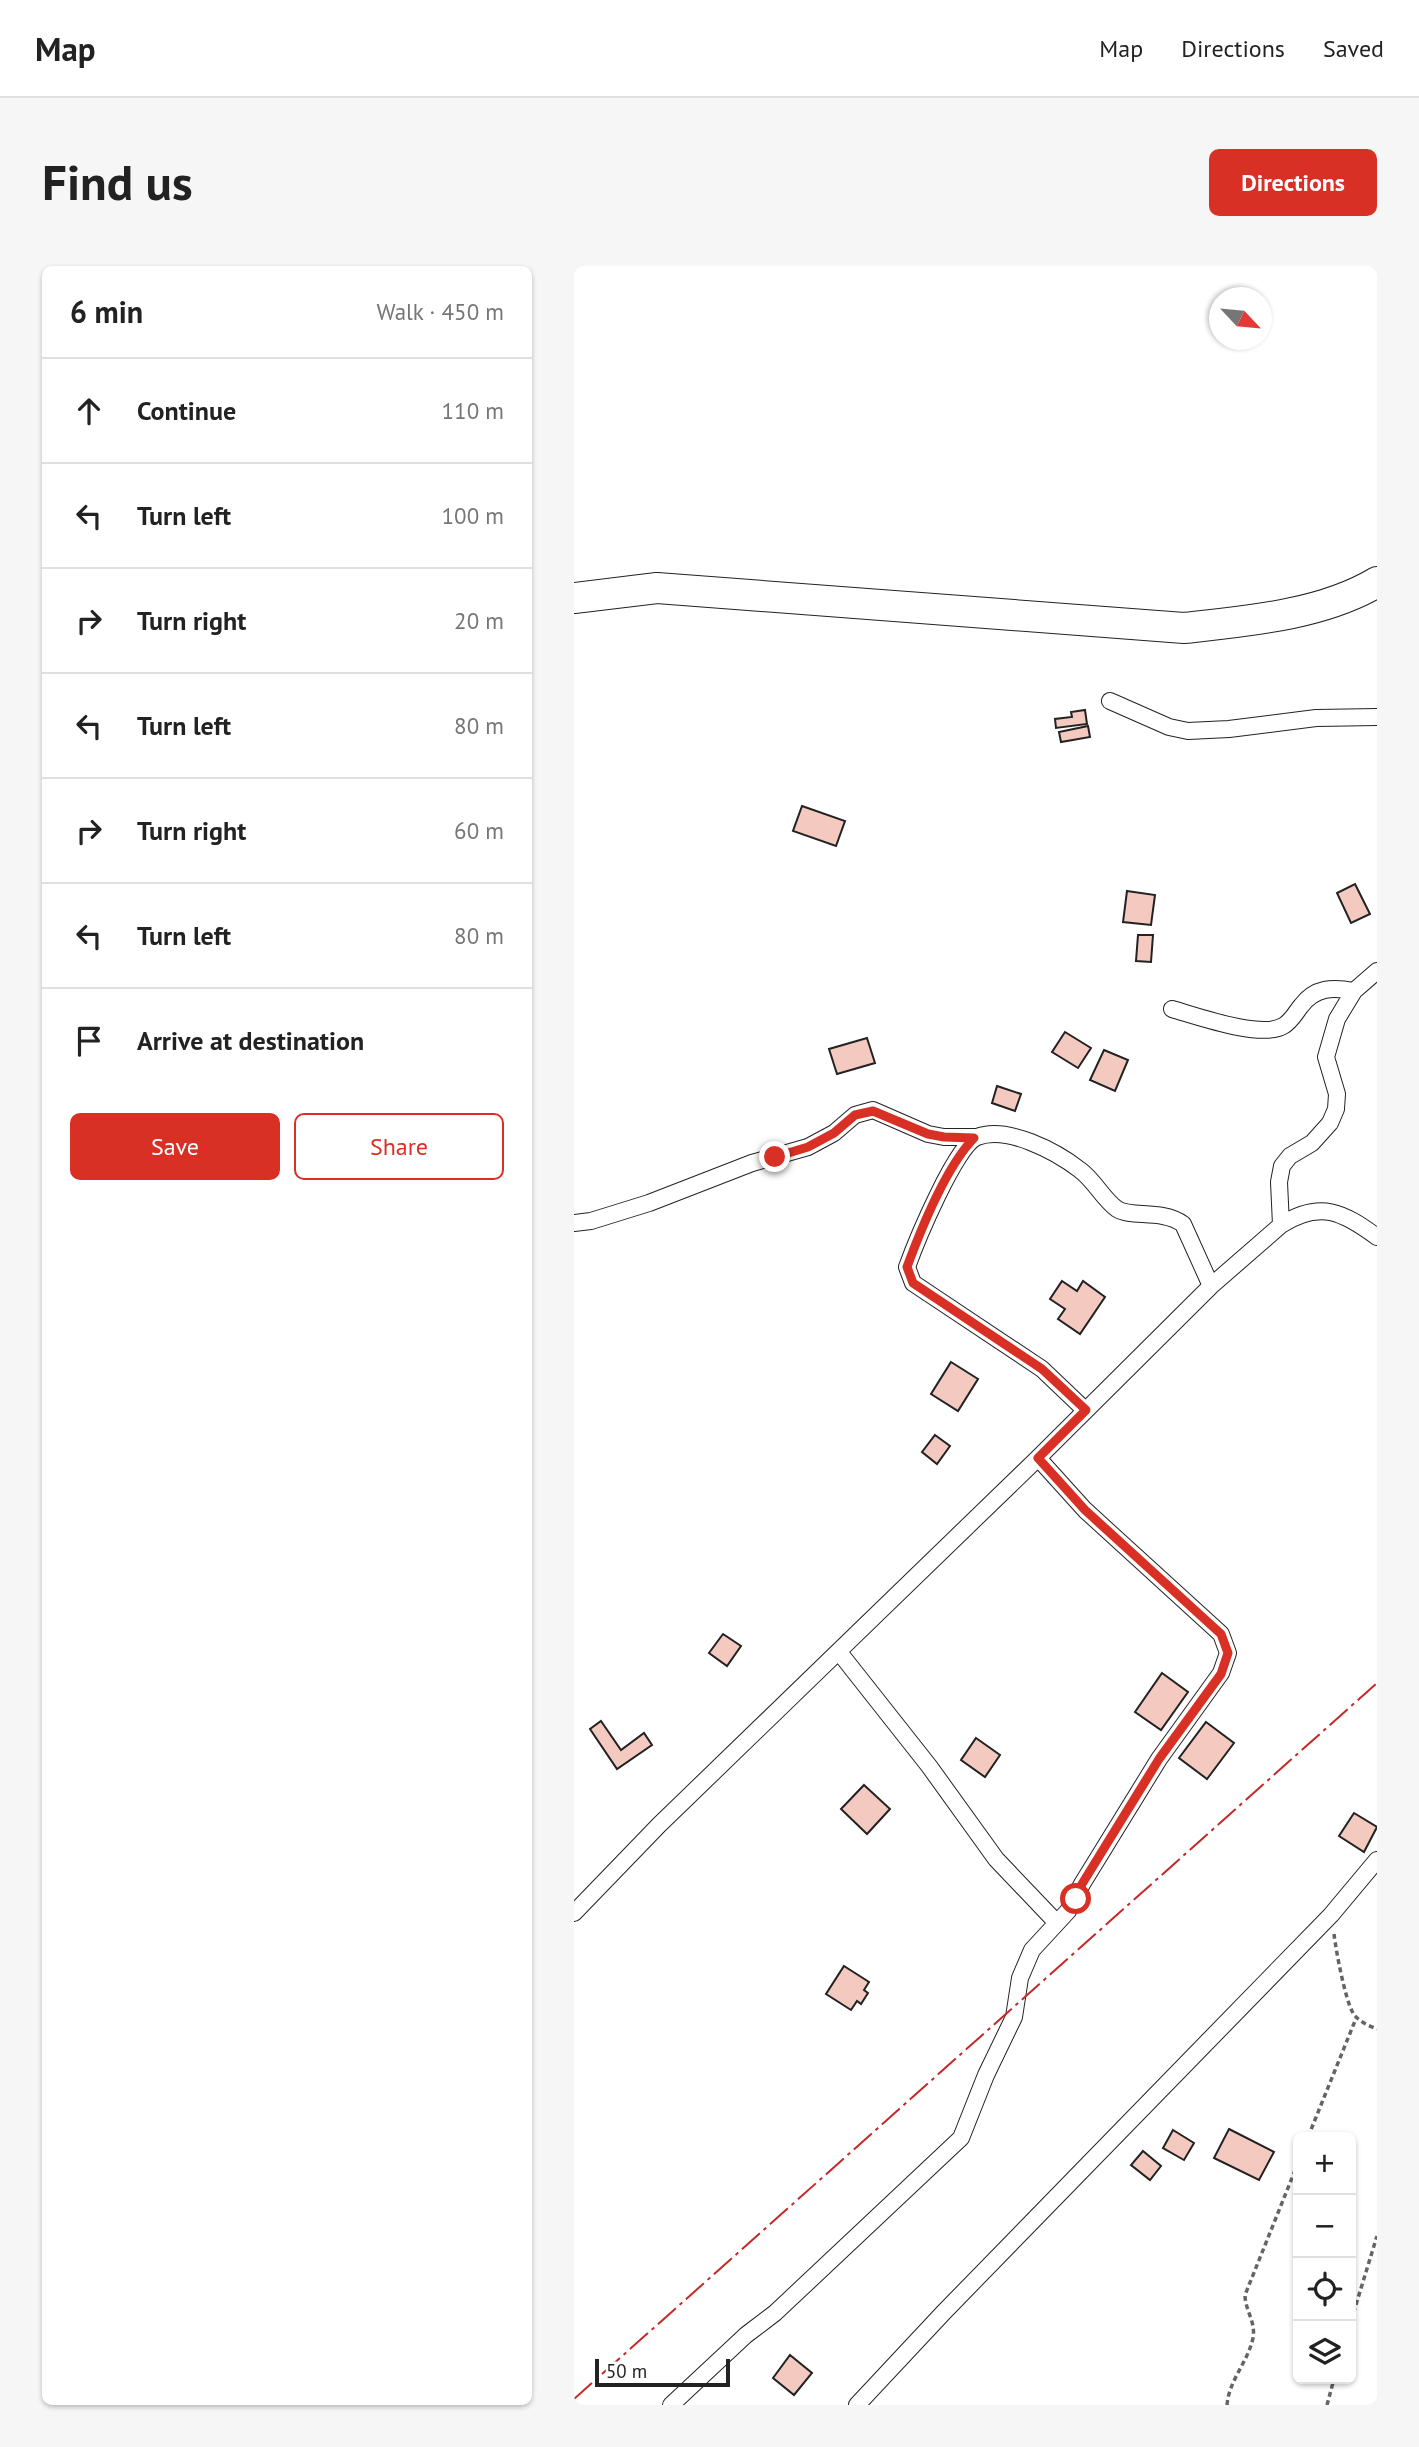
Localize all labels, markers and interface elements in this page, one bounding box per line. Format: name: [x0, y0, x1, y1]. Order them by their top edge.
text: Map: [35, 27, 96, 70]
text: Map: [1099, 33, 1143, 64]
text: Directions: [1181, 33, 1285, 64]
text: Saved: [1323, 33, 1384, 64]
button: Directions: [1209, 149, 1377, 216]
text: Find us: [42, 150, 193, 214]
north arrow: [1209, 287, 1272, 350]
text: 6 min: [70, 292, 143, 331]
text: Walk · 450 m: [377, 297, 504, 326]
icon: ahead: [70, 392, 108, 430]
text: Continue: [137, 394, 236, 427]
text: 110 m: [442, 396, 504, 425]
icon: left: [70, 497, 108, 535]
text: Turn left: [137, 499, 231, 532]
text: 100 m: [442, 501, 504, 530]
icon: right: [70, 602, 108, 640]
text: Turn right: [137, 604, 246, 637]
text: 20 m: [454, 606, 504, 635]
icon: left: [70, 707, 108, 745]
text: Turn left: [137, 709, 231, 742]
text: 80 m: [454, 711, 504, 740]
icon: right: [70, 812, 108, 850]
text: Turn right: [137, 814, 246, 847]
text: 60 m: [454, 816, 504, 845]
icon: left: [70, 917, 108, 955]
text: Turn left: [137, 919, 231, 952]
text: 80 m: [454, 921, 504, 950]
icon: arrive: [70, 1022, 108, 1060]
text: Arrive at destination: [137, 1024, 364, 1057]
button: Save: [70, 1113, 280, 1180]
button: Share: [294, 1113, 504, 1180]
route end: [759, 1141, 790, 1172]
route start: [1060, 1883, 1091, 1914]
map controls: [1293, 2132, 1356, 2384]
button: +: [1293, 2132, 1356, 2195]
button: −: [1293, 2195, 1356, 2258]
button: locate: [1293, 2258, 1356, 2321]
button: layers: [1293, 2321, 1356, 2384]
scale bar: [595, 2356, 730, 2388]
text: 50 m: [606, 2359, 647, 2383]

